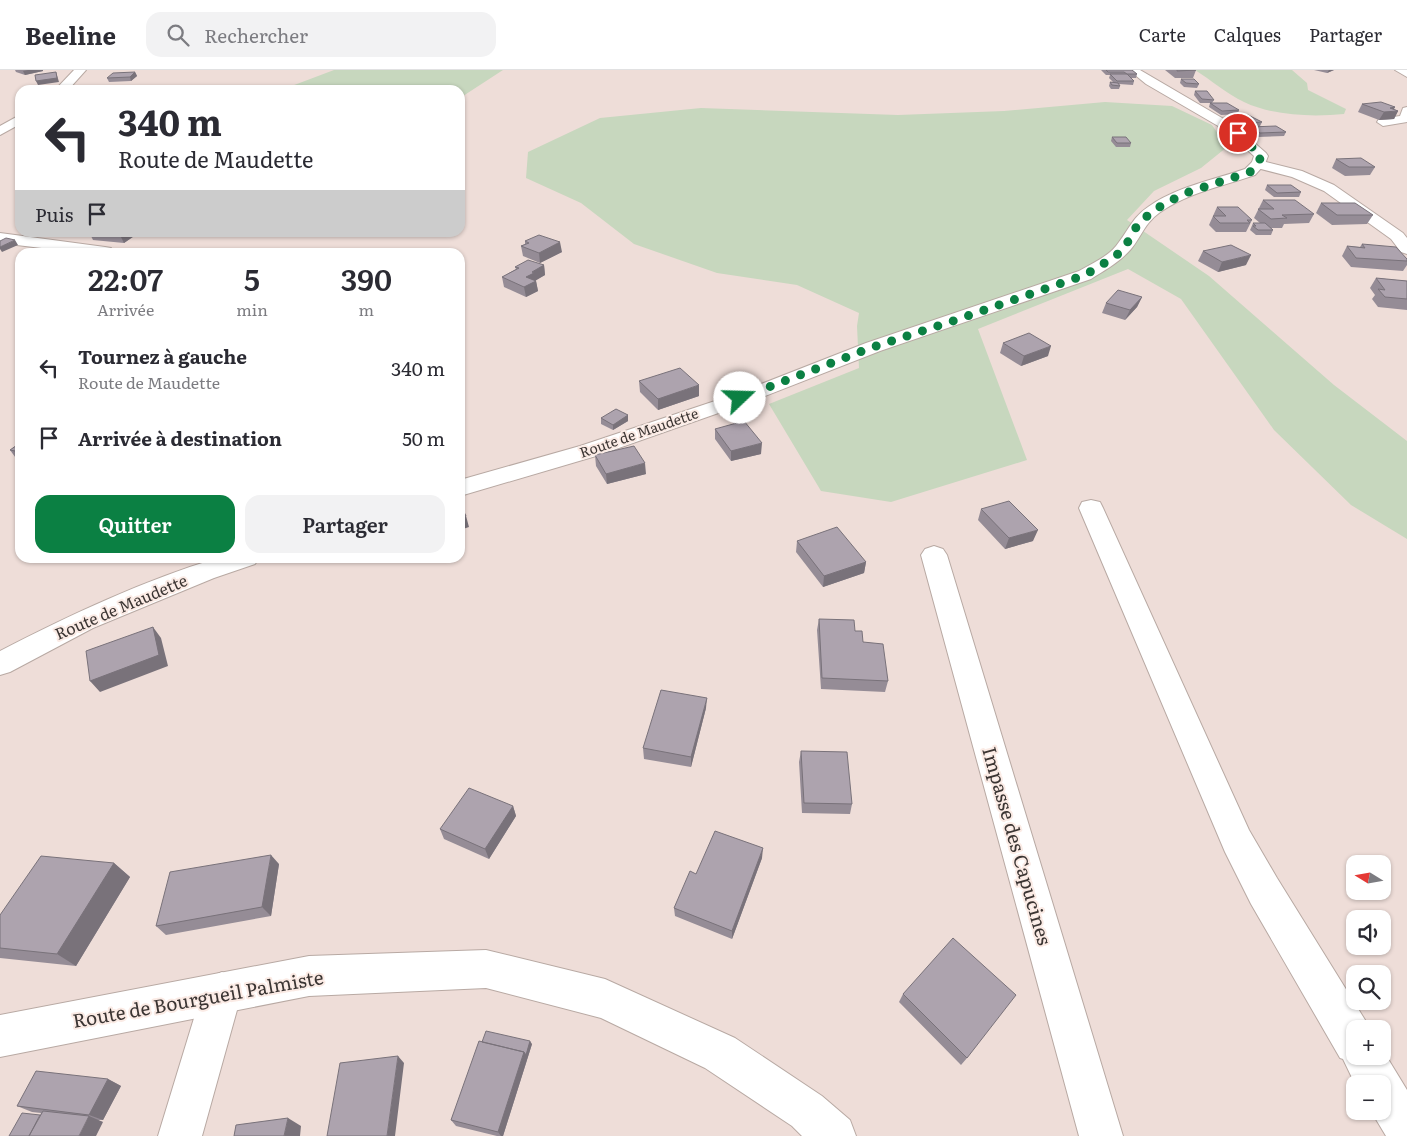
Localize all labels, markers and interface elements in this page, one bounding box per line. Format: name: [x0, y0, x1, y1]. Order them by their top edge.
search box: [146, 12, 496, 57]
text: Beeline: [25, 17, 116, 52]
icon: search: [164, 21, 192, 49]
text: Rechercher: [204, 21, 308, 49]
text: Carte: [1139, 21, 1186, 48]
text: Calques: [1214, 21, 1281, 48]
text: Partager: [1309, 21, 1382, 48]
text: 340 m: [118, 95, 222, 147]
icon: left: [35, 105, 100, 170]
pin: [1217, 112, 1259, 154]
icon: arrive: [1224, 119, 1252, 147]
text: Route de Maudette: [118, 142, 313, 175]
text: Puis: [35, 200, 73, 228]
icon: arrive: [83, 200, 111, 228]
text: 22:07: [88, 256, 163, 300]
text: 5: [244, 256, 260, 300]
text: 390: [341, 256, 392, 300]
text: Arrivée: [97, 297, 154, 321]
text: min: [236, 297, 268, 321]
text: m: [359, 297, 374, 321]
text: Tournez à gauche: [78, 342, 247, 370]
icon: left: [35, 354, 63, 382]
text: 340 m: [391, 354, 445, 382]
text: Route de Maudette: [78, 370, 220, 394]
position arrow: [713, 371, 765, 423]
street label: Route de Maudette: [577, 402, 701, 462]
icon: arrive: [35, 424, 63, 452]
text: Arrivée à destination: [78, 424, 282, 452]
text: 50 m: [402, 424, 445, 452]
button: Quitter: [35, 495, 235, 553]
button: Partager: [245, 495, 445, 553]
street label: Route de Maudette: [51, 567, 191, 645]
street label: Impasse des Capucines: [976, 743, 1060, 949]
north arrow: [1346, 855, 1391, 900]
map controls: [1346, 855, 1391, 1120]
button: sound: [1346, 910, 1391, 955]
street label: Route de Bourgueil Palmiste: [70, 962, 326, 1034]
button: search: [1346, 965, 1391, 1010]
button: +: [1346, 1020, 1391, 1065]
button: −: [1346, 1075, 1391, 1120]

